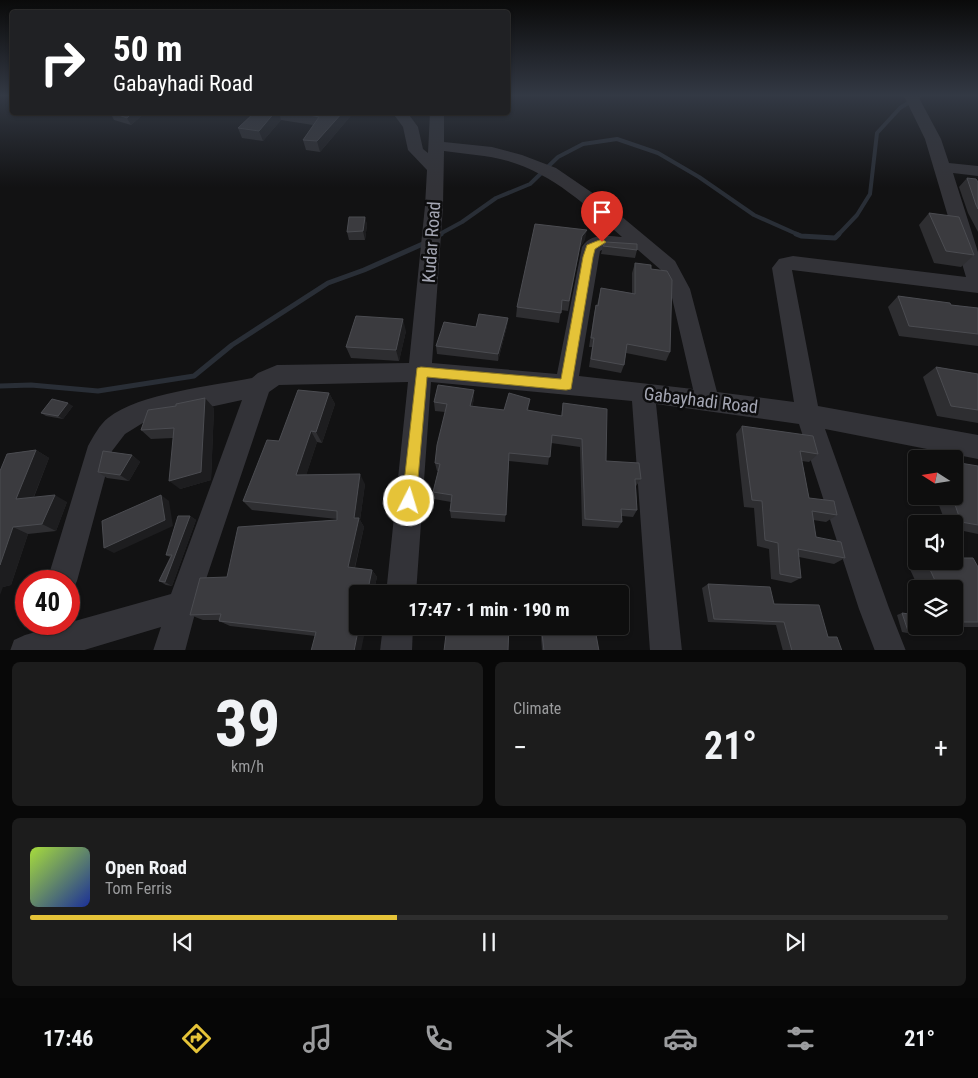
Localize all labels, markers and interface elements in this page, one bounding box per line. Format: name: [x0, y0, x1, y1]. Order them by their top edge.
text: 50 m: [113, 29, 182, 70]
icon: right: [30, 30, 95, 95]
text: Gabayhadi Road: [113, 71, 253, 96]
pin: [581, 191, 623, 242]
icon: arrive: [588, 198, 616, 226]
street label: Kudar Road: [418, 201, 444, 283]
street label: Gabayhadi Road: [643, 383, 759, 417]
north arrow: [908, 450, 962, 505]
map controls: [908, 450, 963, 635]
position arrow: [382, 474, 434, 526]
button: sound: [908, 515, 963, 570]
speed limit sign: 40: [15, 570, 80, 635]
button: layers: [908, 580, 963, 635]
text: 17:47 · 1 min · 190 m: [408, 598, 570, 621]
text: 39: [215, 686, 280, 762]
text: Climate: [513, 699, 561, 718]
text: 21°: [704, 724, 757, 768]
text: −: [513, 731, 527, 764]
text: +: [934, 731, 948, 764]
text: km/h: [231, 757, 264, 776]
text: Open Road: [105, 856, 187, 879]
text: Tom Ferris: [105, 879, 172, 898]
icon: previous: [169, 928, 197, 956]
icon: pause: [475, 928, 503, 956]
icon: next: [781, 928, 809, 956]
icon: directions: [179, 1021, 214, 1056]
icon: music: [300, 1021, 335, 1056]
icon: phone: [421, 1021, 456, 1056]
icon: climate: [542, 1021, 577, 1056]
icon: car: [663, 1021, 698, 1056]
icon: filters: [783, 1021, 818, 1056]
text: 17:46: [43, 1026, 93, 1051]
text: 21°: [904, 1026, 935, 1051]

